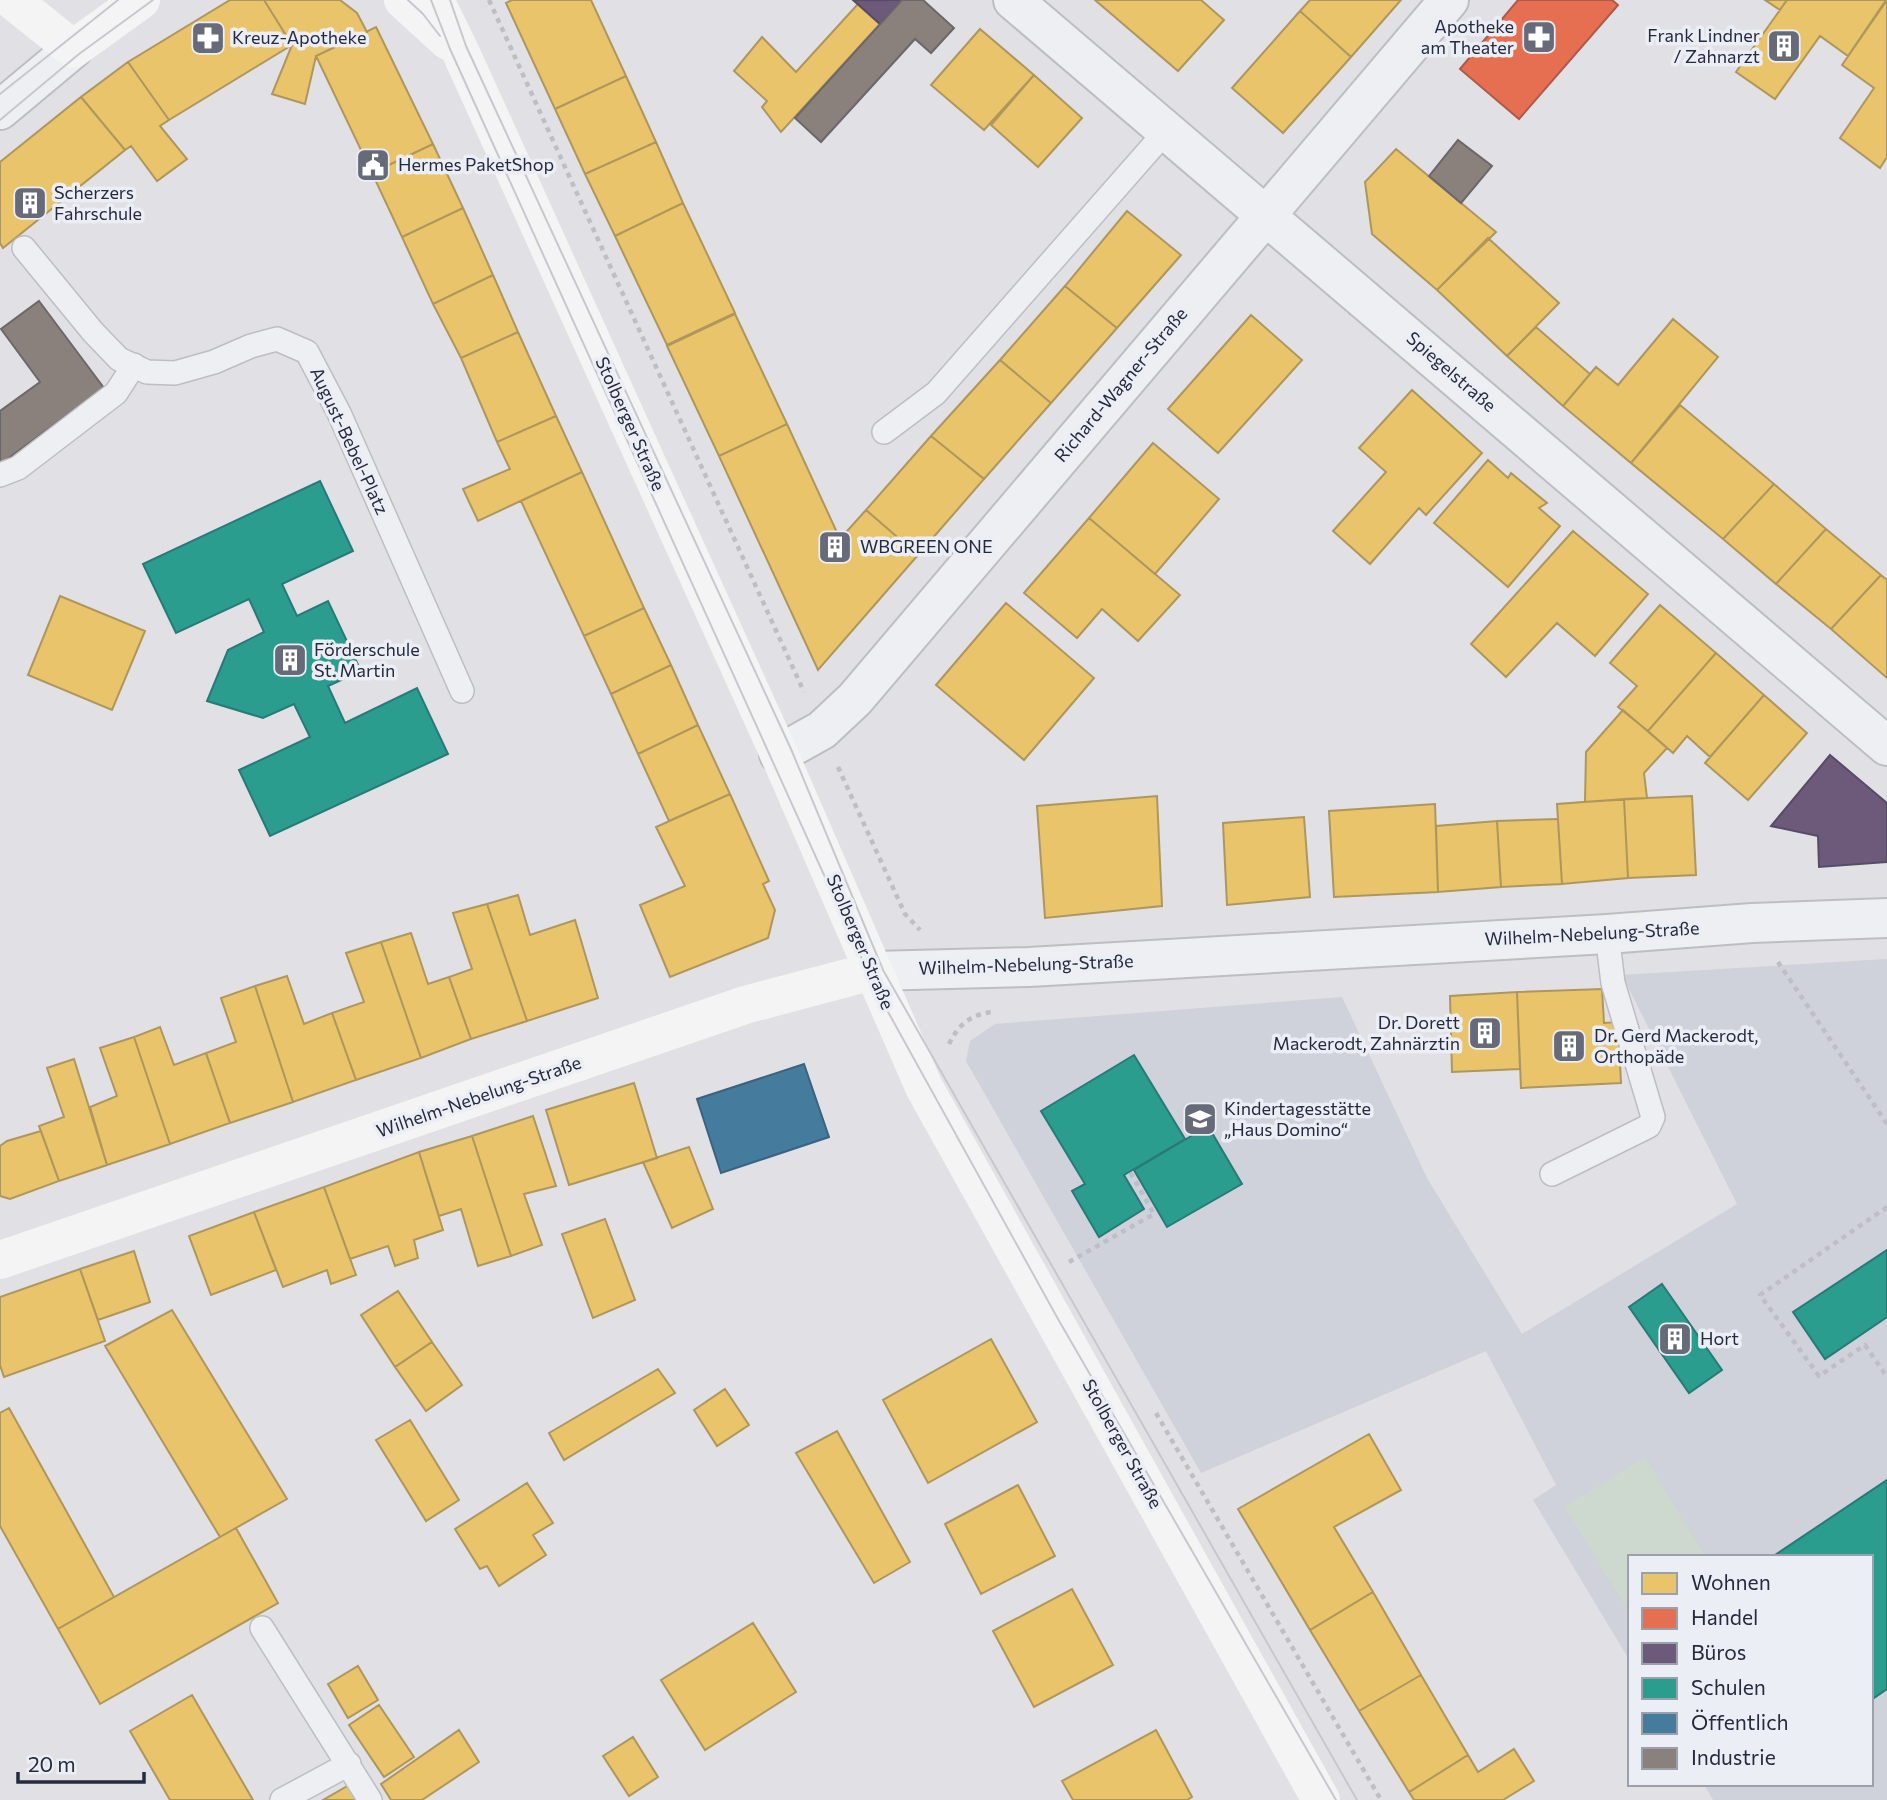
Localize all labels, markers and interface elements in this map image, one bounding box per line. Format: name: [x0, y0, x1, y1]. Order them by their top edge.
place label: Apotheke am Theater: [1421, 15, 1514, 58]
pharmacy icon: Apotheke am Theater: [1520, 18, 1558, 56]
pharmacy icon: Kreuz-Apotheke: [189, 19, 227, 57]
place label: Frank Lindner / Zahnarzt: [1647, 24, 1760, 67]
place label: Kreuz-Apotheke: [232, 26, 366, 48]
building icon: Frank Lindner / Zahnarzt: [1765, 27, 1803, 65]
public building icon: Hermes PaketShop: [354, 146, 392, 184]
place label: Hermes PaketShop: [398, 153, 554, 175]
place label: Scherzers Fahrschule: [54, 181, 142, 224]
building icon: Scherzers Fahrschule: [11, 184, 49, 222]
street label: Richard-Wagner-Straße: [1049, 303, 1191, 466]
street label: Spiegelstraße: [1402, 326, 1501, 416]
street label: Stolberger Straße: [591, 353, 670, 494]
street label: August-Bebel-Platz: [306, 363, 394, 518]
building icon: WBGREEN ONE: [816, 528, 854, 566]
place label: WBGREEN ONE: [860, 535, 993, 557]
place label: Förderschule St. Martin: [314, 638, 420, 681]
building icon: Förderschule St. Martin: [271, 641, 309, 679]
street label: Stolberger Straße: [823, 871, 899, 1012]
street label: Wilhelm-Nebelung-Straße: [1484, 916, 1700, 950]
street label: Wilhelm-Nebelung-Straße: [918, 949, 1134, 979]
place label: Dr. Dorett Mackerodt, Zahnärztin: [1273, 1011, 1460, 1054]
building icon: Dr. Dorett Mackerodt, Zahnärztin: [1466, 1014, 1504, 1052]
place label: Dr. Gerd Mackerodt, Orthopäde: [1594, 1024, 1758, 1067]
building icon: Dr. Gerd Mackerodt, Orthopäde: [1550, 1027, 1588, 1065]
street label: Wilhelm-Nebelung-Straße: [373, 1051, 584, 1141]
place label: Kindertagesstätte „Haus Domino“: [1224, 1097, 1371, 1140]
school or university icon: Kindertagesstätte „Haus Domino“: [1181, 1100, 1219, 1138]
building icon: Hort: [1656, 1320, 1694, 1358]
place label: Hort: [1700, 1327, 1739, 1349]
street label: Stolberger Straße: [1078, 1375, 1168, 1512]
legend: [1628, 1555, 1873, 1786]
text: Wohnen: [1691, 1569, 1771, 1594]
text: Handel: [1691, 1604, 1758, 1629]
text: Büros: [1691, 1639, 1746, 1664]
text: Schulen: [1691, 1674, 1766, 1699]
text: Öffentlich: [1691, 1709, 1789, 1734]
scale bar: [18, 1741, 144, 1785]
text: Industrie: [1691, 1744, 1776, 1769]
text: 20 m: [28, 1751, 76, 1776]

